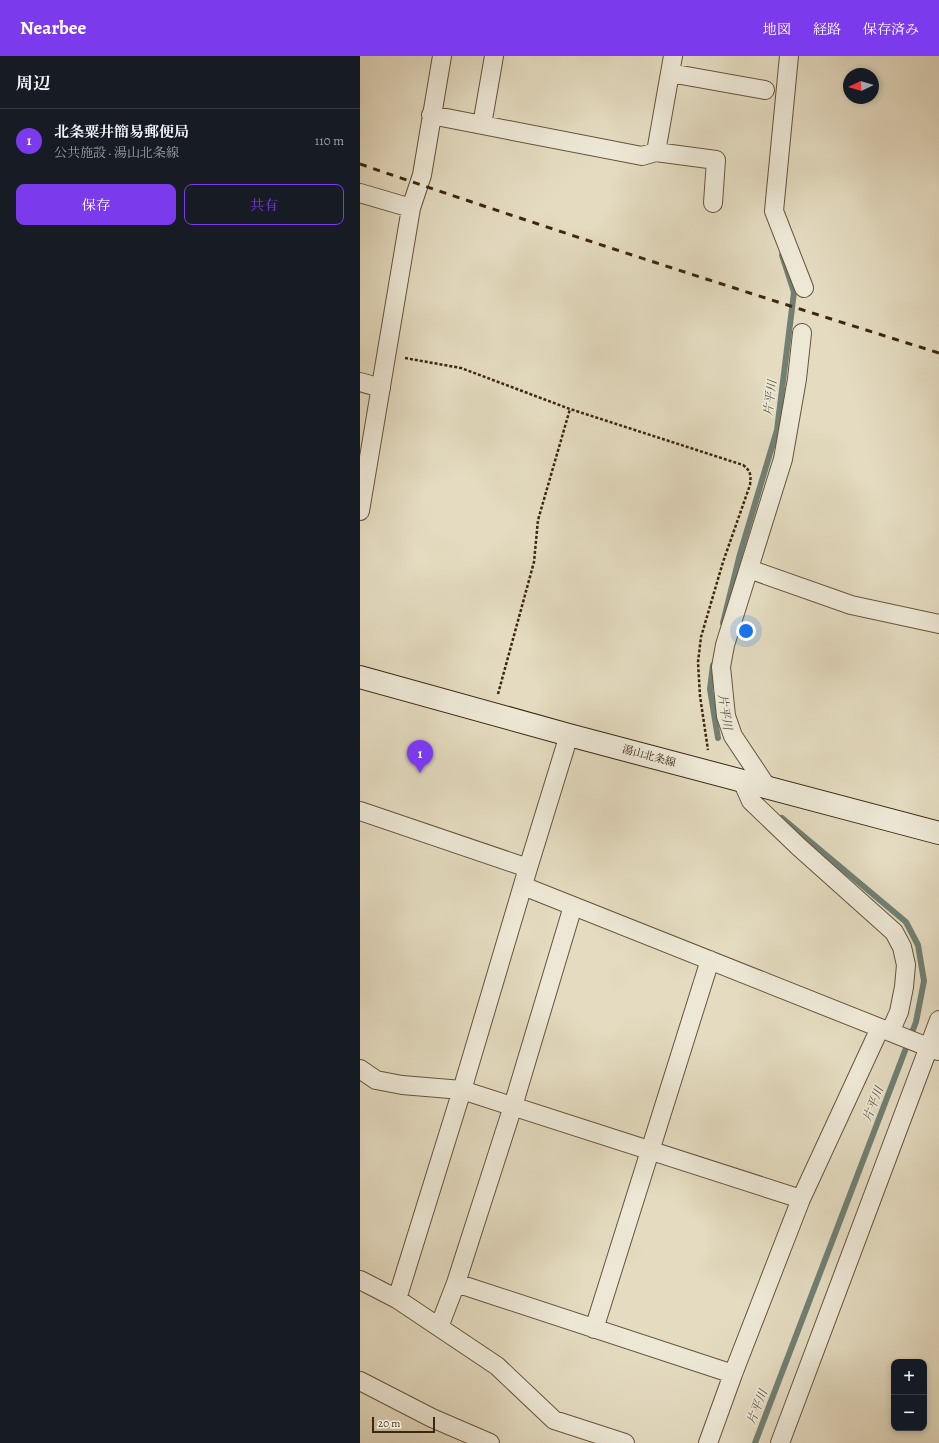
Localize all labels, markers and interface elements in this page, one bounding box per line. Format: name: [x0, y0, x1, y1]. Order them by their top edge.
text: Nearbee: [20, 15, 86, 41]
text: 地図: [763, 20, 791, 39]
text: 経路: [813, 20, 841, 39]
text: 保存済み: [863, 20, 919, 39]
north arrow: [843, 68, 879, 104]
text: 周辺: [16, 72, 50, 95]
text: 北条粟井簡易郵便局: [54, 122, 189, 142]
text: 1: [27, 132, 31, 149]
text: 110 m: [315, 132, 344, 149]
text: 公共施設 · 湯山北条線: [54, 144, 179, 161]
button: 保存: [16, 184, 176, 225]
button: 共有: [184, 184, 344, 225]
water label: 片平川: [760, 377, 780, 417]
your location: [736, 621, 756, 641]
water label: 片平川: [714, 693, 736, 733]
pin: 1: [407, 740, 433, 773]
street label: 湯山北条線: [620, 742, 678, 770]
water label: 片平川: [859, 1082, 888, 1124]
map controls: [891, 1359, 927, 1431]
button: +: [891, 1359, 927, 1395]
water label: 片平川: [743, 1385, 772, 1427]
button: −: [891, 1395, 927, 1431]
scale bar: [372, 1415, 435, 1434]
text: 20 m: [378, 1416, 400, 1431]

